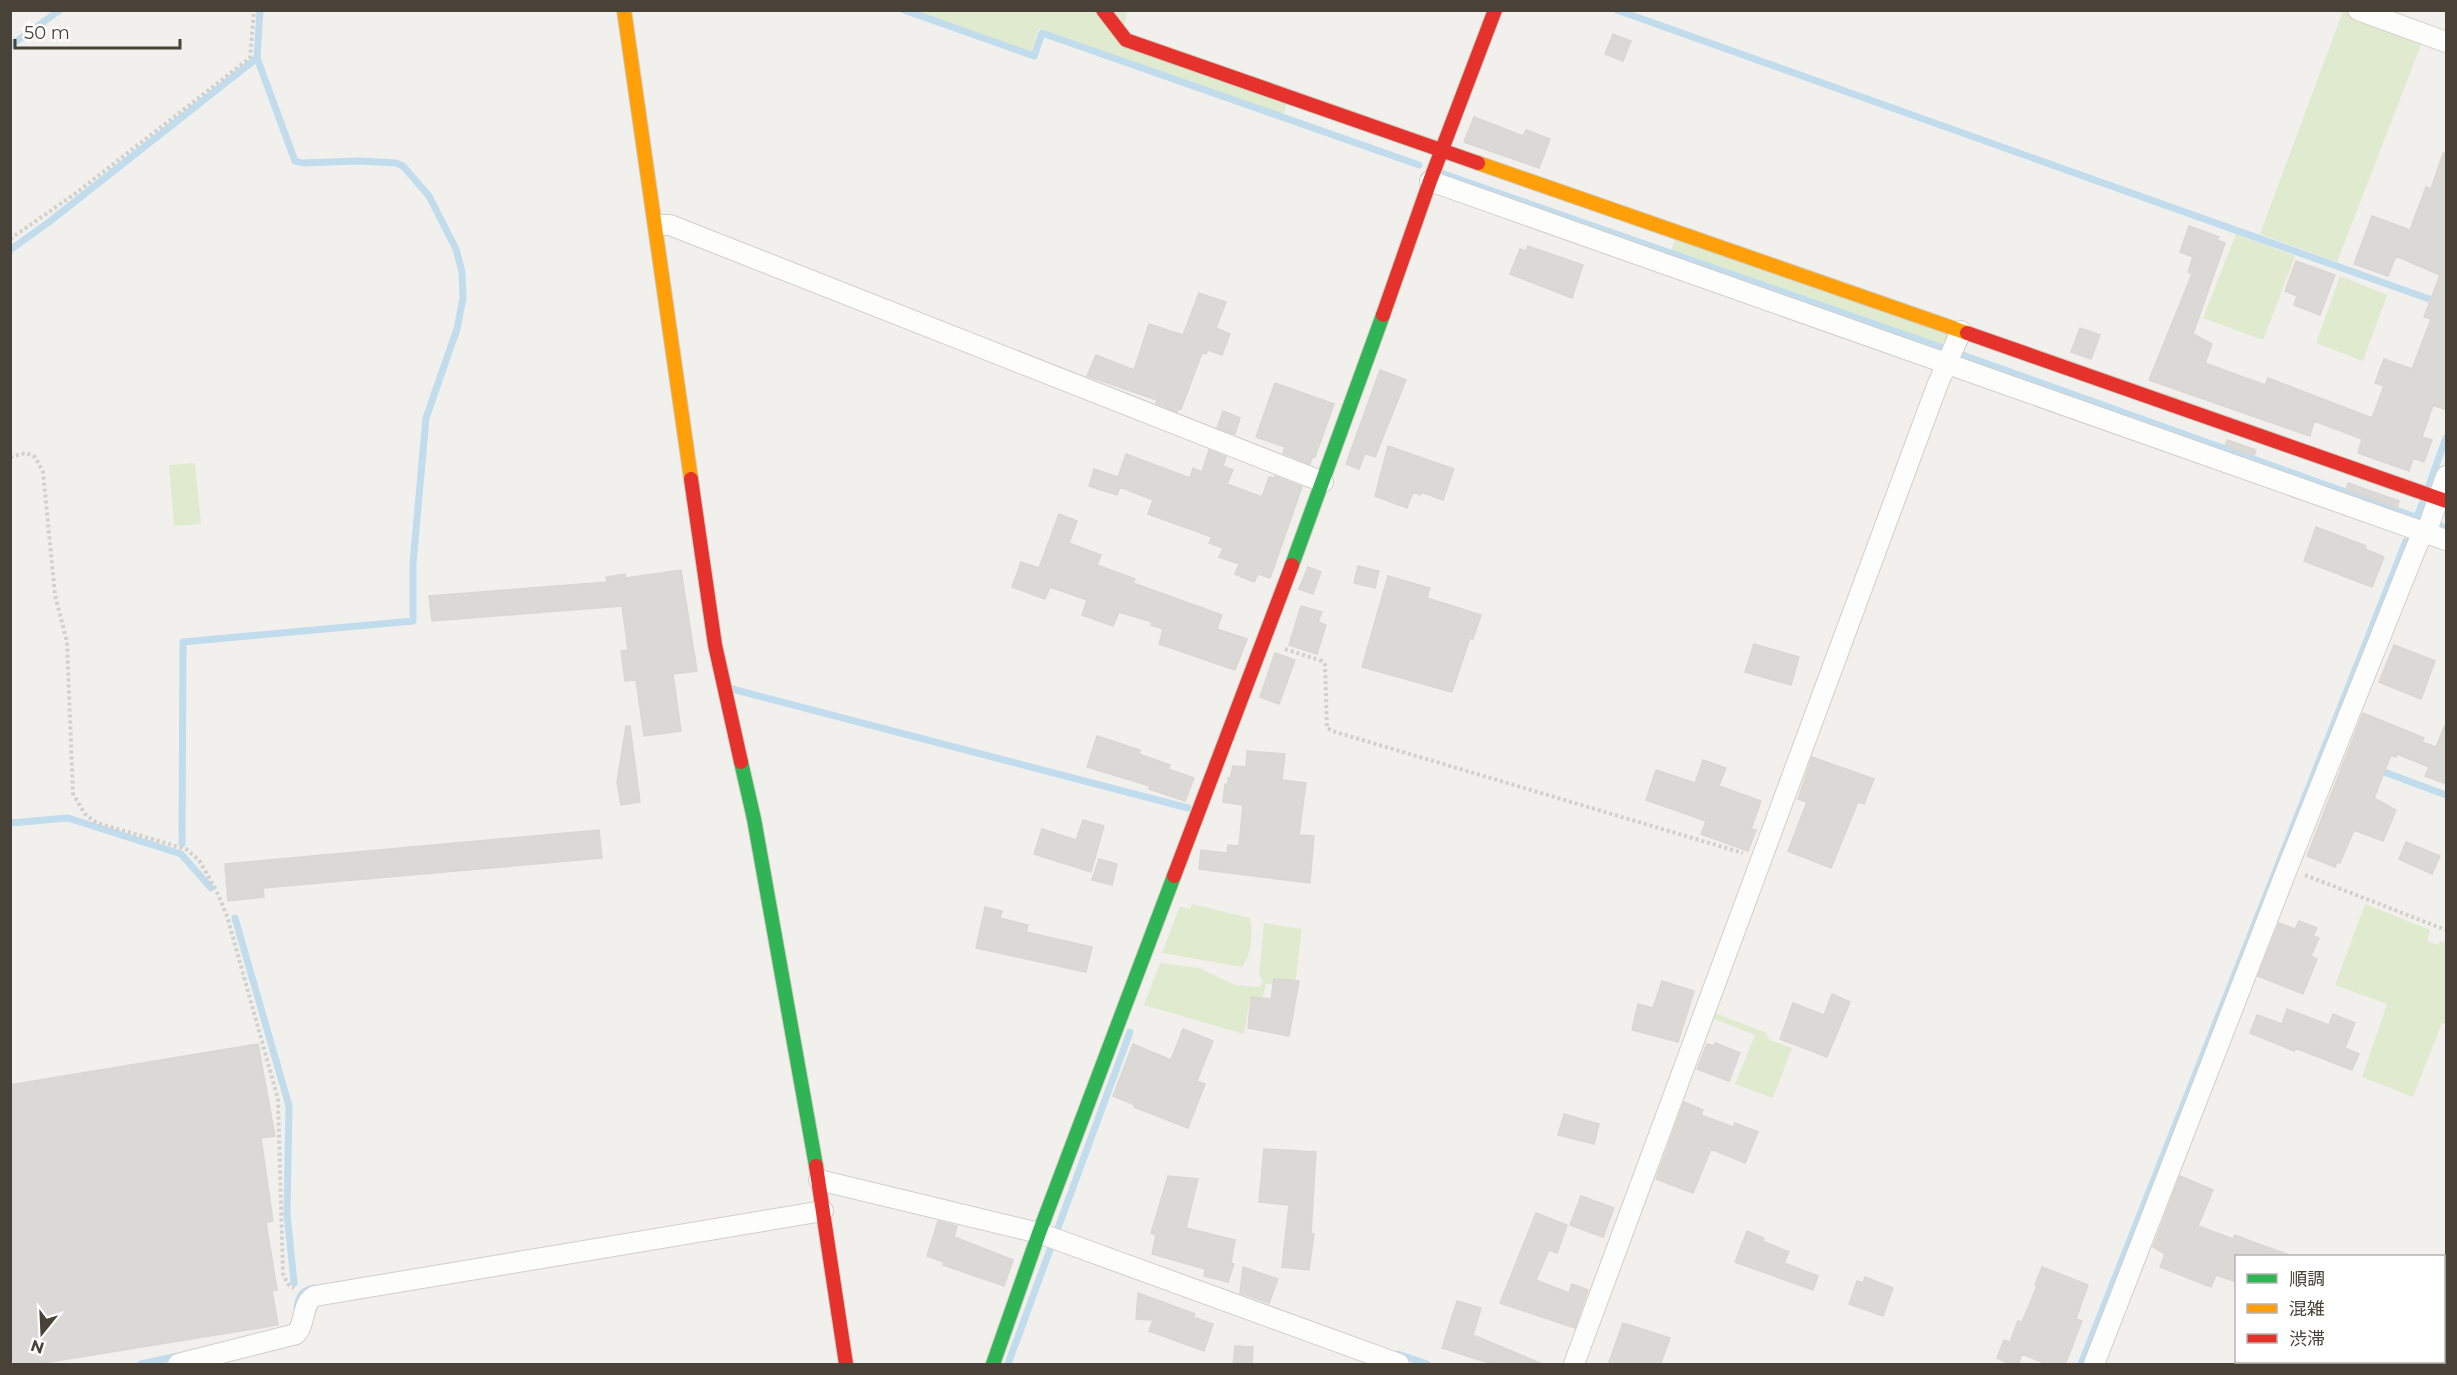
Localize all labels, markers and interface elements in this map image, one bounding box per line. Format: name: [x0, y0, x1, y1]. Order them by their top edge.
scale bar: [15, 12, 180, 50]
text: 50 m: [24, 22, 70, 44]
legend: [2235, 1255, 2445, 1363]
text: 順調: [2289, 1268, 2325, 1290]
text: 混雑: [2289, 1298, 2325, 1320]
north arrow: [12, 1303, 72, 1363]
text: 渋滞: [2289, 1328, 2325, 1350]
text: N: [28, 1336, 47, 1358]

